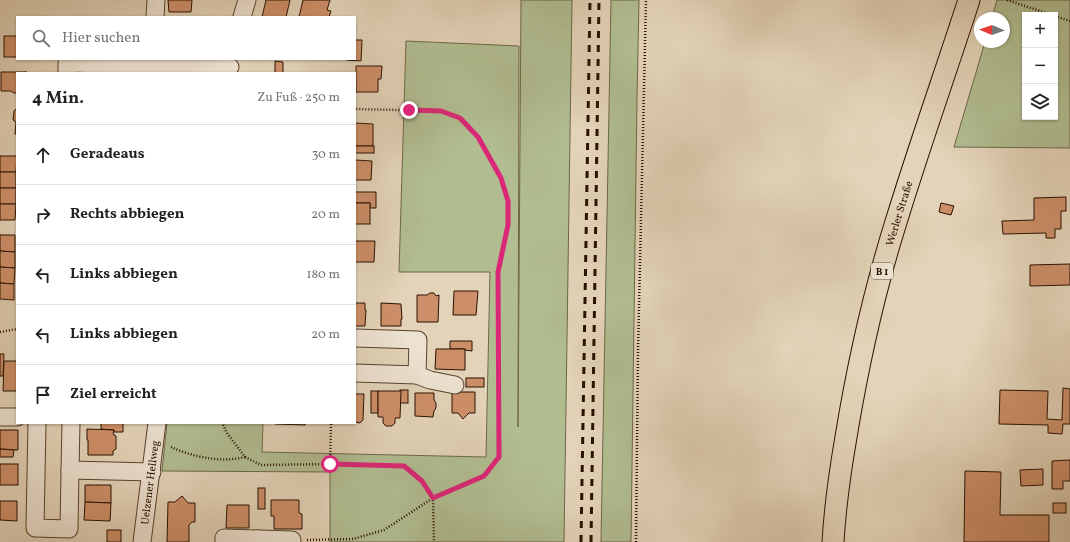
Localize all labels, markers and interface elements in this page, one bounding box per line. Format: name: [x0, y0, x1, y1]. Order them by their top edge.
north arrow: [974, 12, 1010, 48]
map controls: [1022, 12, 1058, 120]
button: +: [1022, 12, 1058, 48]
search box: [16, 16, 356, 60]
icon: search: [30, 27, 52, 49]
text: Hier suchen: [62, 28, 140, 49]
button: −: [1022, 48, 1058, 84]
button: layers: [1022, 84, 1058, 120]
text: 4 Min.: [32, 87, 84, 110]
text: Zu Fuß · 250 m: [257, 89, 340, 107]
route end: [400, 101, 418, 119]
icon: ahead: [32, 144, 54, 166]
text: Geradeaus: [70, 144, 145, 165]
text: 30 m: [312, 146, 340, 164]
street label: Werler Straße: [883, 179, 917, 248]
icon: right: [32, 204, 54, 226]
text: Rechts abbiegen: [70, 204, 185, 225]
text: 20 m: [311, 206, 340, 224]
road number: B 1: [871, 263, 893, 279]
icon: left: [32, 264, 54, 286]
text: Links abbiegen: [70, 264, 178, 285]
text: 180 m: [306, 266, 340, 284]
icon: left: [32, 324, 54, 346]
text: Links abbiegen: [70, 324, 178, 345]
text: 20 m: [311, 326, 340, 344]
icon: arrive: [32, 384, 54, 406]
text: Ziel erreicht: [70, 384, 157, 405]
street label: Uelzener Hellweg: [138, 439, 164, 526]
route start: [321, 455, 339, 473]

